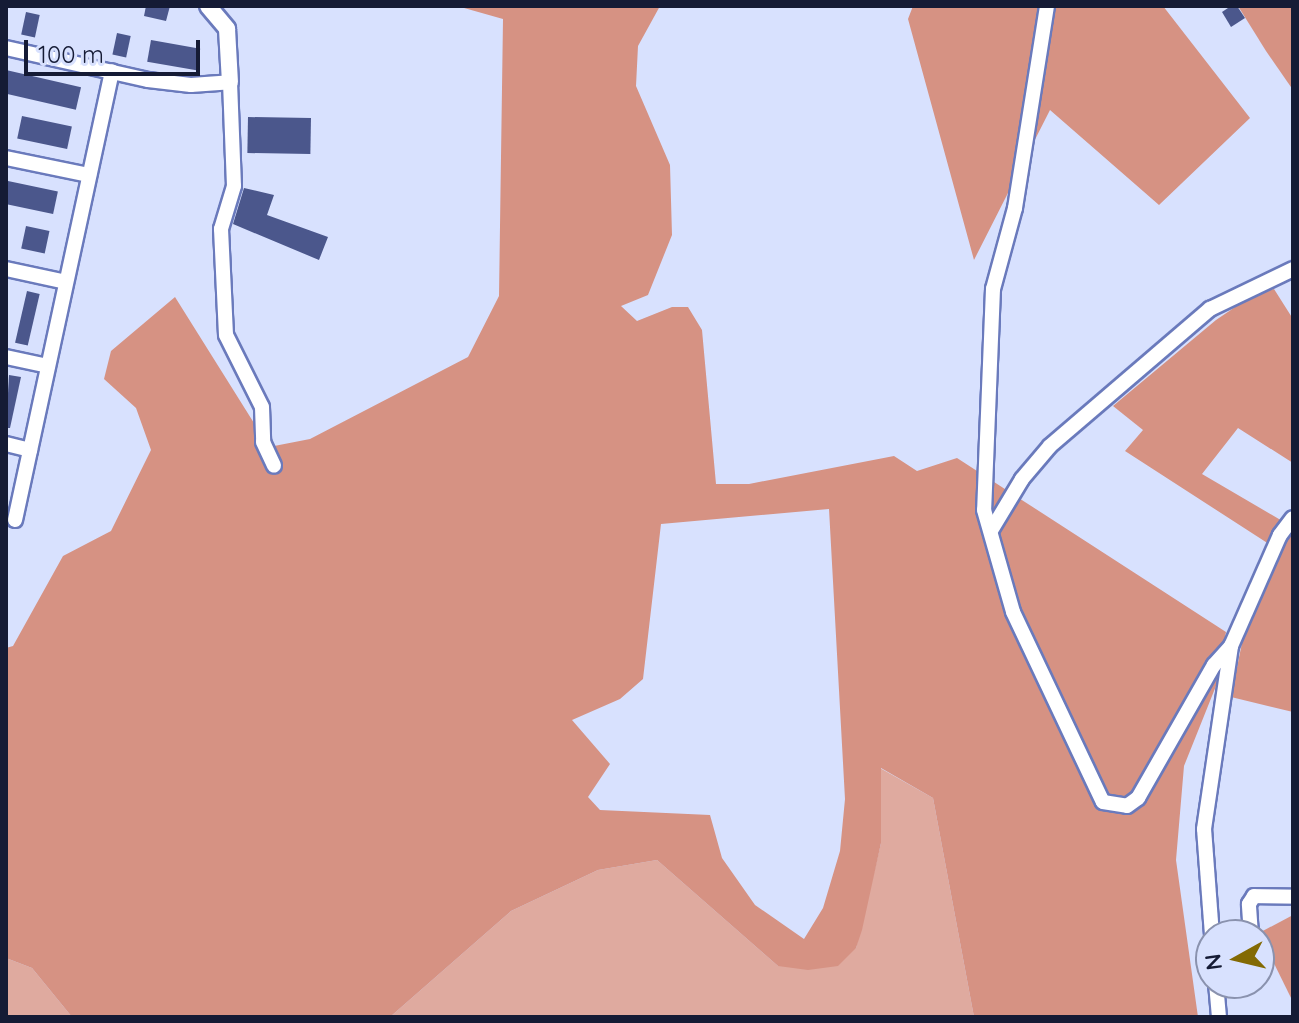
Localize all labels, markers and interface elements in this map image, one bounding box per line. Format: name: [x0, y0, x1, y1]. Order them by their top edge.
scale bar: [28, 24, 204, 74]
text: 100 m: [38, 39, 104, 69]
north arrow: [1195, 919, 1275, 999]
text: N: [1198, 952, 1228, 972]

